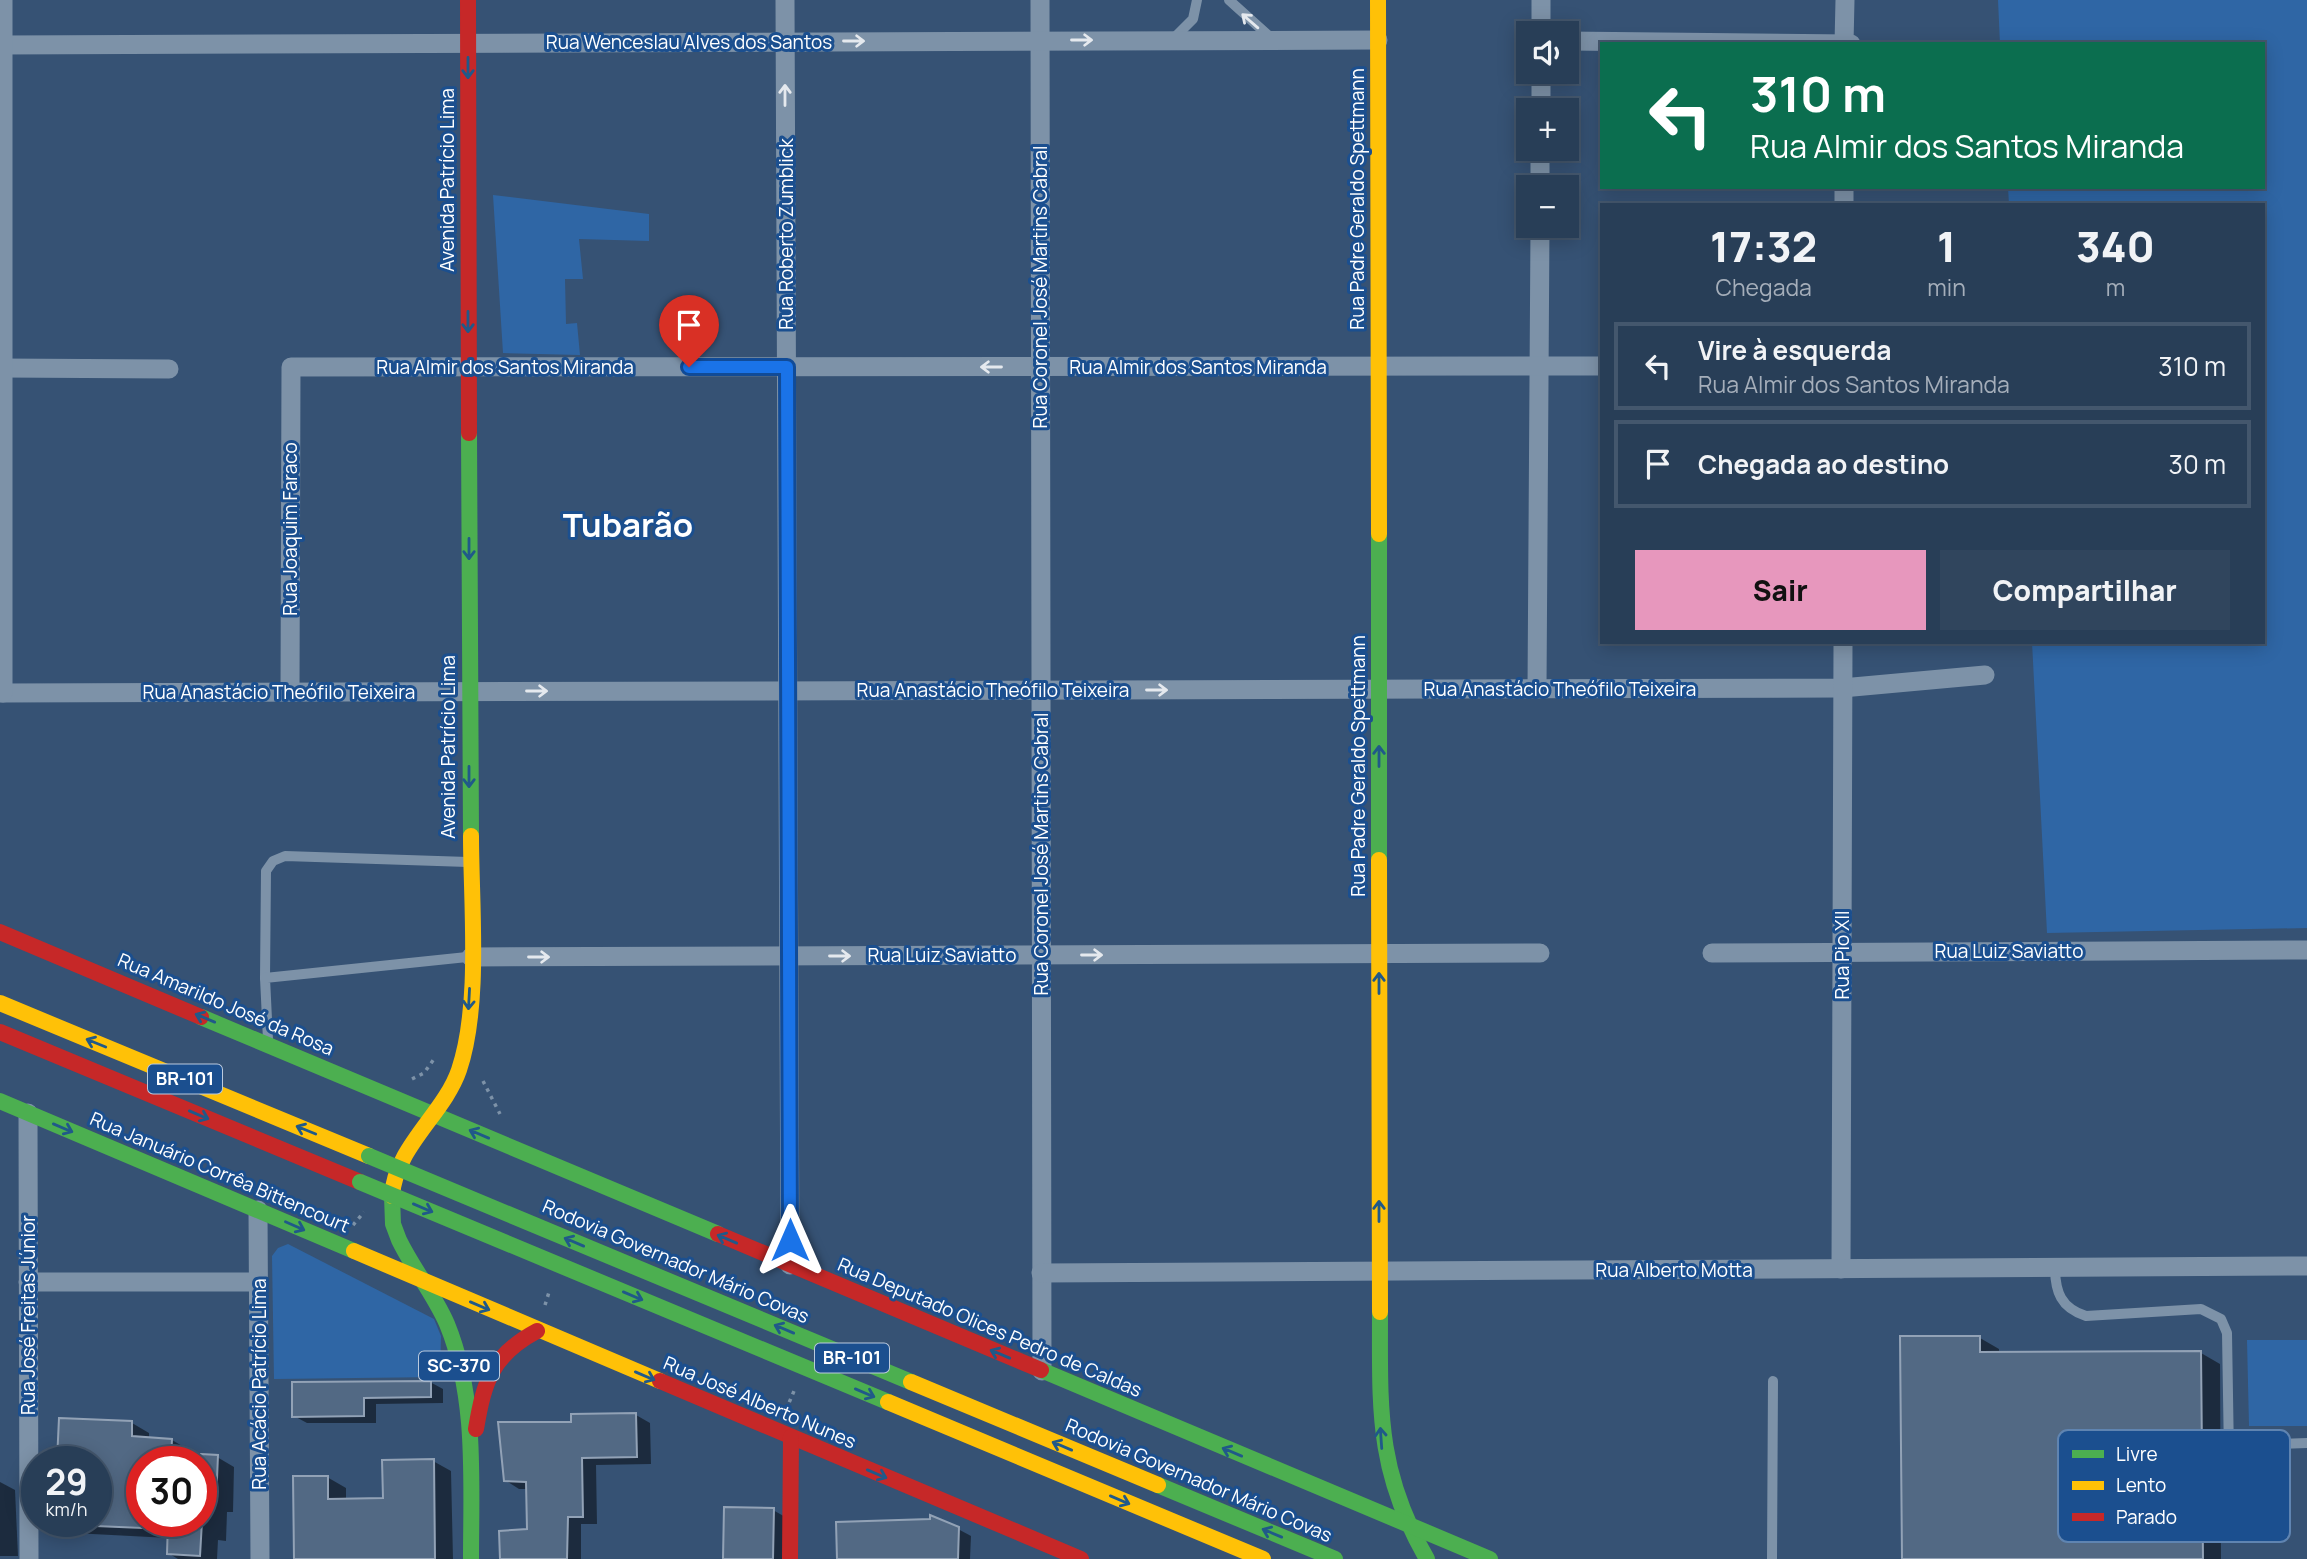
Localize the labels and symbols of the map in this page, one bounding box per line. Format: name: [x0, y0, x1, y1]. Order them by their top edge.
one-way arrow: [1242, 13, 1260, 29]
street label: Rua Wenceslau Alves dos Santos: [546, 29, 832, 55]
one-way arrow: [1070, 33, 1093, 47]
one-way arrow: [843, 34, 866, 48]
one-way arrow: [461, 56, 475, 79]
street label: Rua Padre Geraldo Spettmann: [1344, 68, 1370, 330]
one-way arrow: [778, 83, 792, 106]
street label: Avenida Patrício Lima: [434, 88, 460, 272]
street label: Rua Roberto Zumblick: [773, 138, 799, 330]
street label: Rua Coronel José Martins Cabral: [1027, 145, 1053, 429]
pin: [659, 295, 719, 367]
one-way arrow: [461, 310, 475, 333]
street label: Rua Almir dos Santos Miranda: [376, 354, 634, 380]
street label: Rua Almir dos Santos Miranda: [1069, 354, 1327, 380]
one-way arrow: [980, 360, 1003, 374]
street label: Rua Joaquim Faraco: [277, 442, 303, 616]
district label: Tubarão: [563, 502, 693, 547]
one-way arrow: [462, 538, 476, 561]
street label: Rua Padre Geraldo Spettmann: [1345, 635, 1371, 897]
street label: Avenida Patrício Lima: [435, 655, 461, 839]
street label: Rua Anastácio Theófilo Teixeira: [1424, 676, 1696, 702]
street label: Rua Anastácio Theófilo Teixeira: [857, 677, 1129, 703]
street label: Rua Anastácio Theófilo Teixeira: [143, 679, 415, 705]
one-way arrow: [1145, 683, 1168, 697]
one-way arrow: [526, 684, 549, 698]
street label: Rua Coronel José Martins Cabral: [1028, 712, 1054, 996]
one-way arrow: [1372, 745, 1386, 768]
one-way arrow: [462, 765, 476, 788]
street label: Rua Pio XII: [1829, 911, 1855, 999]
street label: Rua Luiz Saviatto: [1935, 938, 2083, 964]
street label: Rua Luiz Saviatto: [868, 942, 1016, 968]
street label: Rua Amarildo José da Rosa: [114, 947, 338, 1061]
one-way arrow: [1080, 948, 1103, 962]
one-way arrow: [828, 949, 851, 963]
one-way arrow: [527, 950, 550, 964]
one-way arrow: [1372, 972, 1386, 995]
one-way arrow: [463, 988, 476, 1011]
one-way arrow: [194, 1011, 216, 1024]
one-way arrow: [85, 1035, 107, 1048]
road number: BR-101: [148, 1064, 222, 1094]
street label: Rua Januário Corrêa Bittencourt: [86, 1105, 354, 1239]
one-way arrow: [187, 1109, 209, 1122]
one-way arrow: [52, 1122, 73, 1135]
one-way arrow: [296, 1122, 317, 1135]
one-way arrow: [469, 1126, 490, 1139]
street label: Rodovia Governador Mário Covas: [539, 1193, 813, 1329]
one-way arrow: [1372, 1200, 1386, 1223]
one-way arrow: [411, 1202, 433, 1215]
position arrow: [753, 1203, 827, 1277]
street label: Rua José Freitas Júnior: [15, 1215, 41, 1415]
one-way arrow: [284, 1220, 305, 1233]
one-way arrow: [717, 1231, 738, 1244]
one-way arrow: [564, 1234, 586, 1247]
street label: Rua Deputado Olices Pedro de Caldas: [834, 1251, 1146, 1403]
street label: Rua Alberto Motta: [1595, 1257, 1753, 1283]
street label: Rua Acácio Patrício Lima: [246, 1278, 272, 1490]
one-way arrow: [621, 1290, 643, 1303]
one-way arrow: [469, 1300, 490, 1313]
one-way arrow: [774, 1322, 795, 1335]
road number: BR-101: [815, 1344, 889, 1372]
one-way arrow: [989, 1347, 1011, 1360]
street label: Rua José Alberto Nunes: [660, 1350, 860, 1454]
road number: SC-370: [419, 1352, 499, 1380]
one-way arrow: [634, 1370, 655, 1383]
one-way arrow: [854, 1387, 875, 1400]
street label: Rodovia Governador Mário Covas: [1062, 1412, 1336, 1548]
one-way arrow: [1374, 1427, 1387, 1450]
legend: [2058, 1430, 2290, 1542]
one-way arrow: [1052, 1438, 1073, 1451]
text: Livre: [2116, 1441, 2158, 1467]
one-way arrow: [1221, 1445, 1243, 1458]
speed limit sign: 30: [126, 1446, 217, 1537]
one-way arrow: [866, 1468, 887, 1481]
text: Lento: [2116, 1472, 2166, 1498]
one-way arrow: [1109, 1494, 1131, 1507]
text: Parado: [2116, 1504, 2177, 1530]
one-way arrow: [1261, 1526, 1283, 1539]

